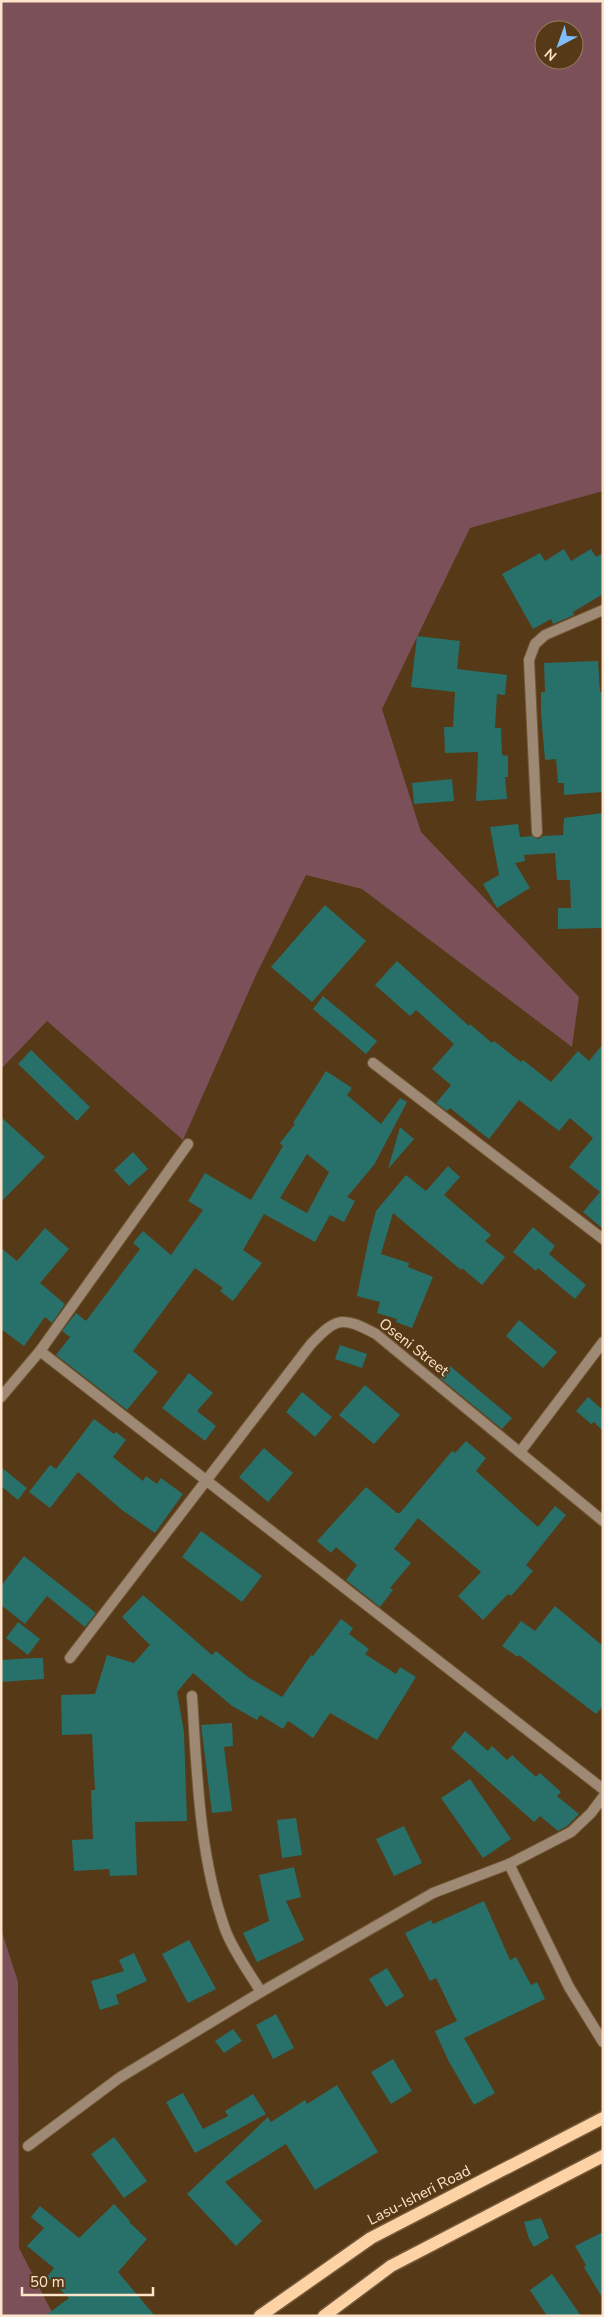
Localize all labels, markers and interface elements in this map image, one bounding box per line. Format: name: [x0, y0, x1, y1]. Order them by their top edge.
north arrow: [534, 20, 584, 70]
text: N: [541, 44, 561, 65]
street label: Oseni Street: [375, 1313, 454, 1381]
street label: Lasu-Isheri Road: [364, 2160, 474, 2230]
scale bar: [22, 2264, 154, 2296]
text: 50 m: [30, 2272, 65, 2292]

